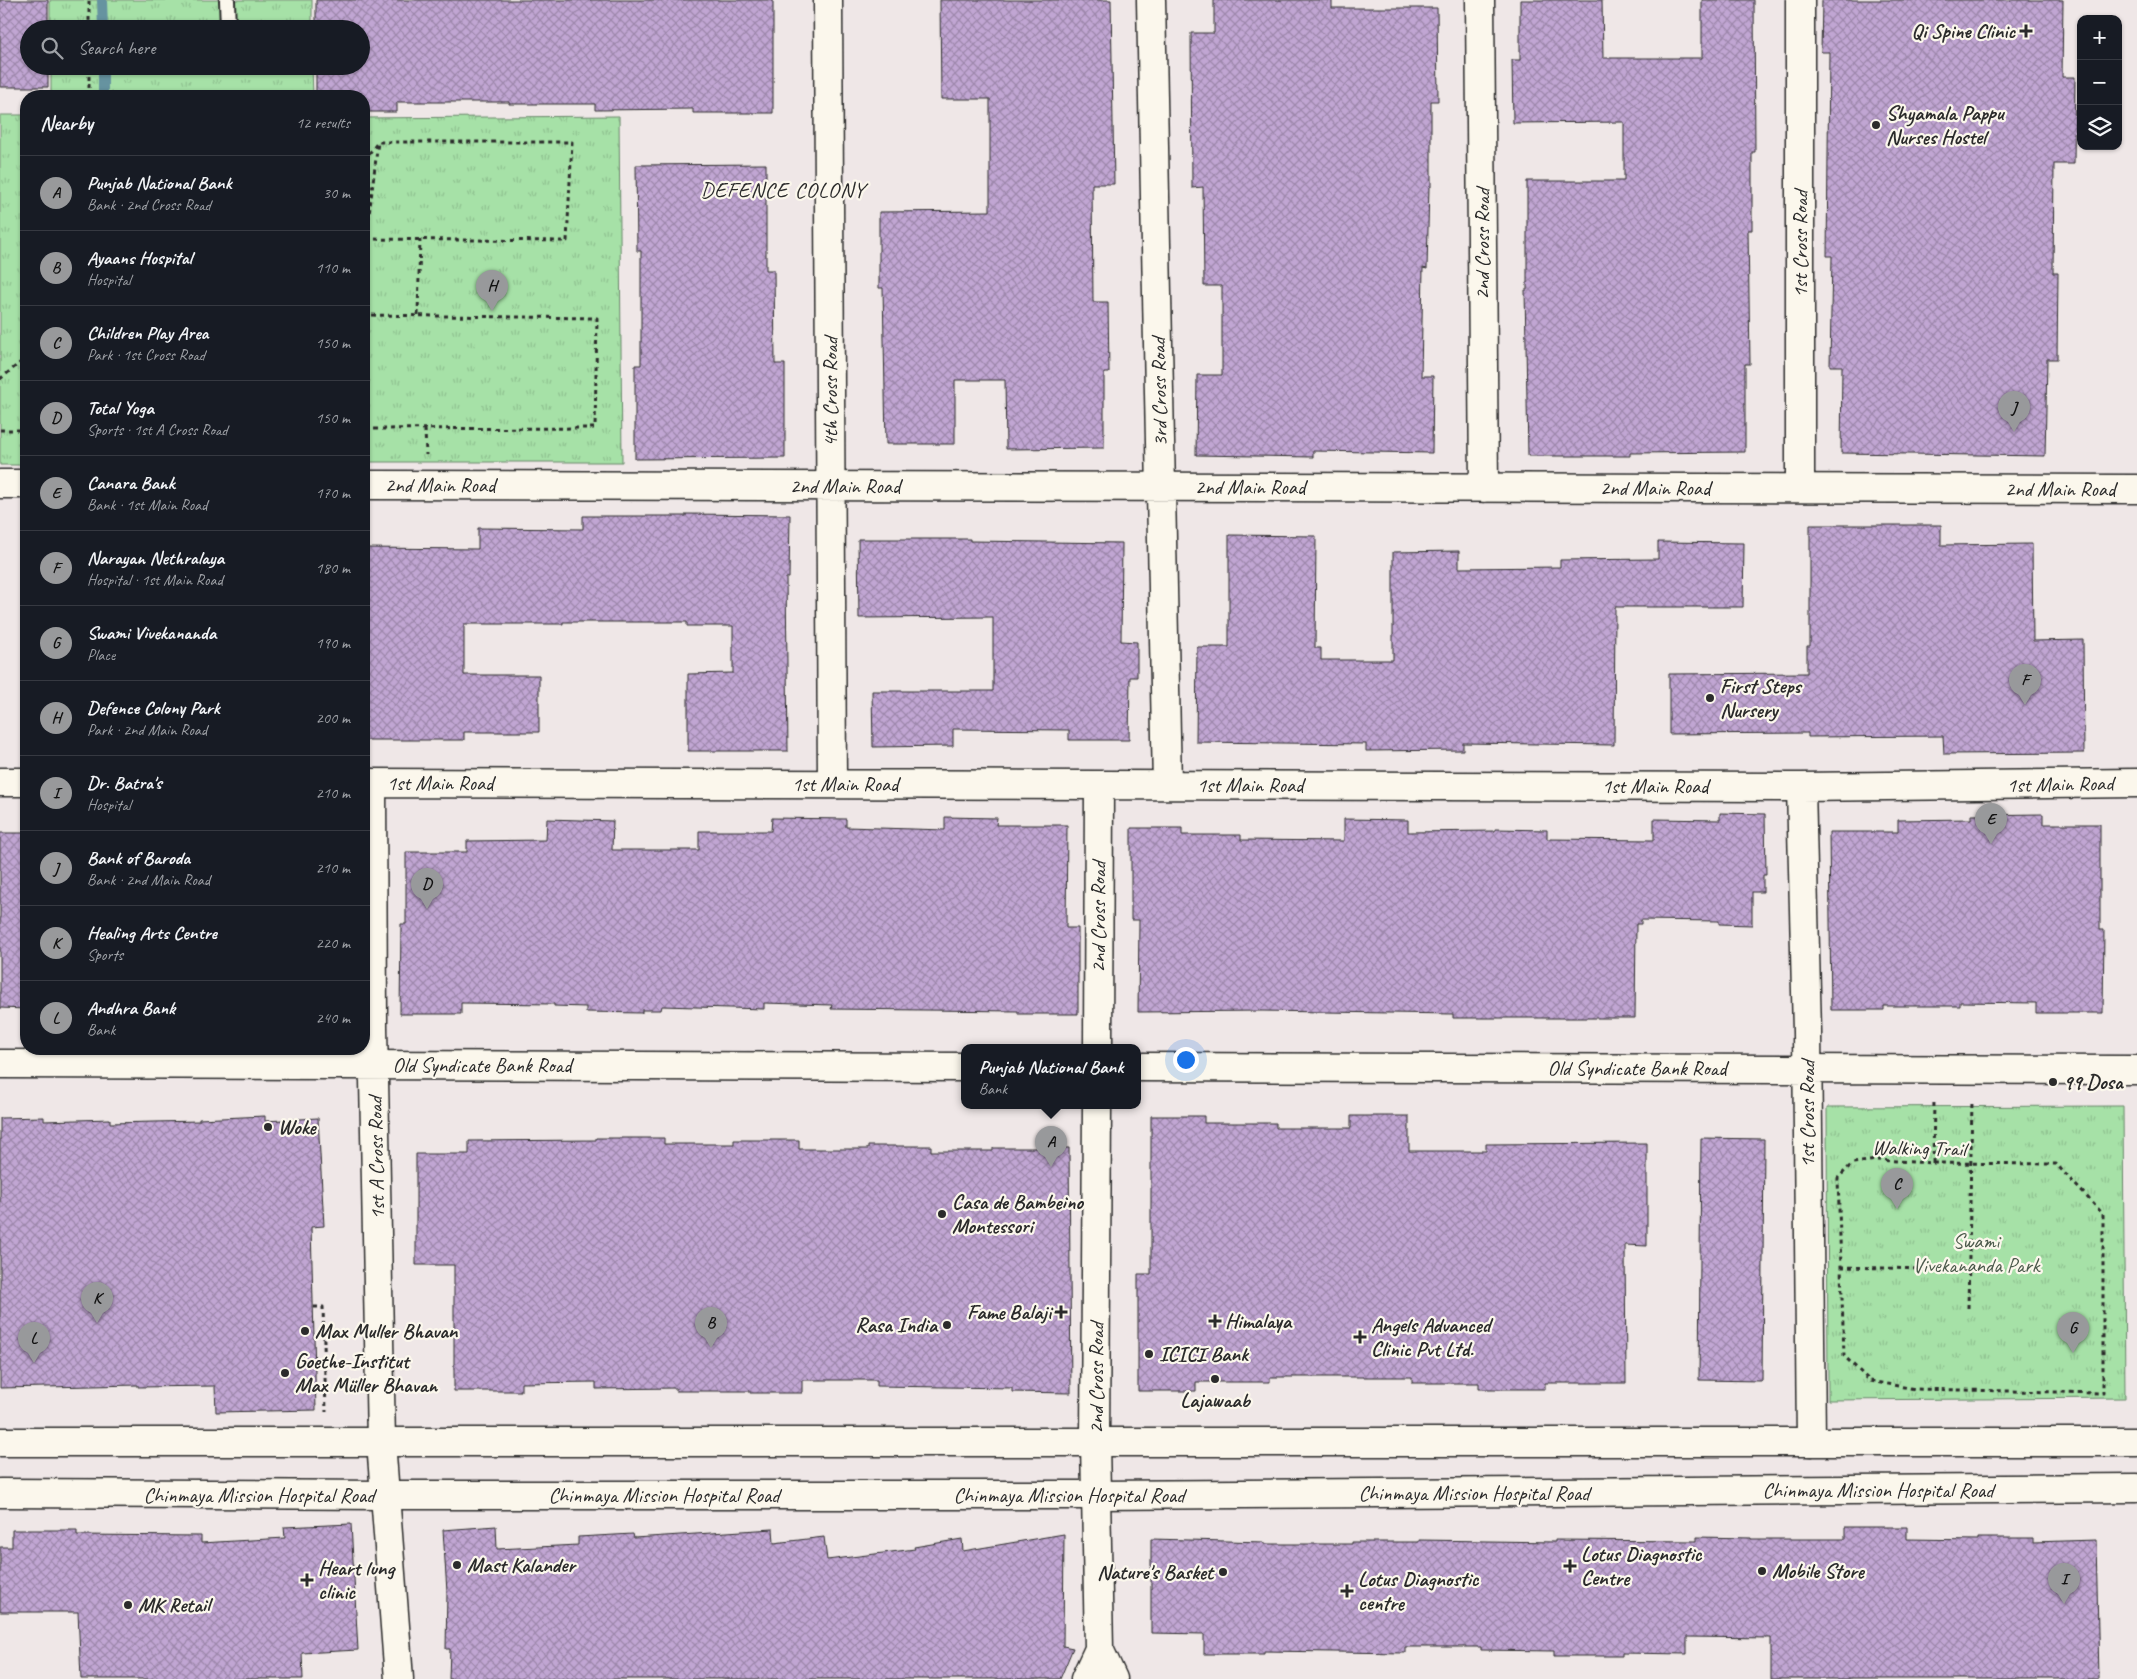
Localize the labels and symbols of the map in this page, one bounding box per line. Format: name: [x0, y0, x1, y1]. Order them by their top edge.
place label: Qi Spine Clinic: [1911, 18, 2016, 44]
marker: Qi Spine Clinic: [2019, 24, 2033, 38]
place label: Shyamala Pappu Nurses Hostel: [1886, 100, 2006, 150]
marker: Shyamala Pappu Nurses Hostel: [1870, 119, 1882, 131]
district label: DEFENCE COLONY: [700, 176, 868, 204]
street label: 2nd Cross Road: [1469, 186, 1495, 300]
street label: 1st Cross Road: [1787, 187, 1813, 298]
pin: H: [476, 270, 508, 311]
street label: 4th Cross Road: [817, 334, 843, 447]
street label: 3rd Cross Road: [1145, 334, 1173, 447]
pin: J: [1998, 391, 2030, 432]
street label: 2nd Main Road: [385, 472, 499, 498]
street label: 2nd Main Road: [790, 473, 904, 499]
street label: 2nd Main Road: [1195, 474, 1309, 500]
street label: 2nd Main Road: [1600, 475, 1714, 501]
street label: 2nd Main Road: [2005, 476, 2119, 502]
pin: F: [2009, 664, 2041, 705]
place label: First Steps Nursery: [1720, 673, 1803, 723]
marker: First Steps Nursery: [1704, 692, 1716, 704]
street label: 1st Main Road: [387, 770, 497, 796]
street label: 1st Main Road: [2006, 770, 2117, 798]
street label: 1st Main Road: [792, 771, 902, 797]
street label: 1st Main Road: [1197, 772, 1307, 798]
street label: 1st Main Road: [1602, 773, 1712, 799]
pin: E: [1975, 803, 2007, 844]
street label: 2nd Cross Road: [1085, 859, 1111, 973]
pin: D: [411, 868, 443, 909]
your location: [1173, 1047, 1199, 1073]
street label: Old Syndicate Bank Road: [393, 1052, 575, 1078]
street label: Old Syndicate Bank Road: [1548, 1055, 1730, 1081]
street label: 1st Cross Road: [1794, 1057, 1820, 1168]
place label: 99 Dosa: [2063, 1069, 2124, 1095]
marker: 99 Dosa: [2047, 1076, 2059, 1088]
street label: 1st A Cross Road: [362, 1093, 390, 1220]
place label: Woke: [278, 1114, 318, 1140]
marker: Woke: [262, 1121, 274, 1133]
pin: A: [1035, 1126, 1067, 1167]
street label: Walking Trail: [1872, 1134, 1969, 1162]
pin: C: [1881, 1168, 1913, 1209]
place label: Casa de Bambeino Montessori: [952, 1189, 1084, 1239]
marker: Casa de Bambeino Montessori: [936, 1208, 948, 1220]
park label: Swami Vivekananda Park: [1912, 1228, 2042, 1278]
pin: K: [81, 1282, 113, 1323]
place label: Fame Balaji: [967, 1299, 1054, 1325]
marker: Fame Balaji: [1055, 1306, 1067, 1318]
pin: B: [695, 1307, 727, 1348]
place label: Himalaya: [1225, 1308, 1293, 1334]
place label: Rasa India: [855, 1312, 939, 1338]
place label: Angels Advanced Clinic Pvt Ltd.: [1371, 1312, 1494, 1362]
pin: G: [2057, 1312, 2089, 1353]
marker: Himalaya: [1209, 1315, 1221, 1327]
place label: Max Muller Bhavan: [315, 1318, 459, 1344]
marker: Rasa India: [941, 1319, 953, 1331]
street label: 2nd Cross Road: [1083, 1320, 1109, 1434]
pin: L: [18, 1322, 50, 1363]
marker: Max Muller Bhavan: [299, 1325, 311, 1337]
marker: Angels Advanced Clinic Pvt Ltd.: [1353, 1330, 1367, 1344]
place label: ICICI Bank: [1159, 1341, 1250, 1367]
place label: Goethe-Institut Max Müller Bhavan: [295, 1348, 438, 1398]
marker: ICICI Bank: [1143, 1348, 1155, 1360]
marker: Goethe-Institut Max Müller Bhavan: [279, 1367, 291, 1379]
marker: Lajawaab: [1209, 1373, 1221, 1385]
place label: Lajawaab: [1180, 1387, 1252, 1413]
street label: Chinmaya Mission Hospital Road: [1762, 1477, 1996, 1503]
street label: Chinmaya Mission Hospital Road: [1358, 1480, 1592, 1506]
street label: Chinmaya Mission Hospital Road: [143, 1482, 377, 1508]
street label: Chinmaya Mission Hospital Road: [548, 1482, 782, 1508]
street label: Chinmaya Mission Hospital Road: [953, 1482, 1187, 1508]
place label: Lotus Diagnostic Centre: [1581, 1541, 1703, 1591]
place label: Mast Kalander: [467, 1552, 577, 1578]
place label: Heart lung clinic: [318, 1555, 396, 1605]
place label: Mobile Store: [1772, 1558, 1866, 1584]
marker: Mast Kalander: [451, 1559, 463, 1571]
place label: Nature's Basket: [1097, 1559, 1215, 1585]
marker: Lotus Diagnostic Centre: [1563, 1559, 1577, 1573]
pin: I: [2048, 1563, 2080, 1604]
marker: Mobile Store: [1756, 1565, 1768, 1577]
marker: Nature's Basket: [1217, 1566, 1229, 1578]
place label: Lotus Diagnostic centre: [1358, 1566, 1480, 1616]
marker: Heart lung clinic: [300, 1573, 314, 1587]
marker: Lotus Diagnostic centre: [1340, 1584, 1354, 1598]
place label: MK Retail: [138, 1592, 214, 1618]
marker: MK Retail: [122, 1599, 134, 1611]

